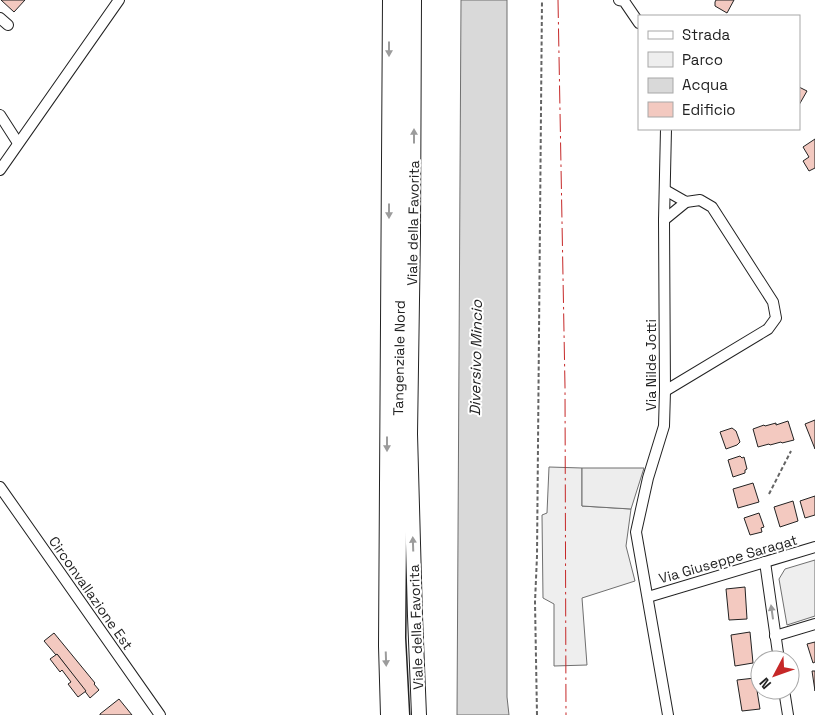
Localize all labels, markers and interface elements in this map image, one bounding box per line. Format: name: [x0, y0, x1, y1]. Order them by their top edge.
legend: [638, 15, 800, 130]
text: Strada: [682, 25, 731, 44]
one-way arrow: [385, 41, 393, 57]
text: Parco: [682, 50, 723, 69]
text: Acqua: [682, 75, 728, 94]
text: Edificio: [682, 100, 736, 119]
one-way arrow: [410, 128, 418, 144]
street label: Viale della Favorita: [403, 160, 423, 286]
one-way arrow: [385, 203, 393, 219]
water label: Diversivo Mincio: [465, 299, 486, 416]
street label: Tangenziale Nord: [389, 300, 409, 416]
street label: Via Nilde Jotti: [642, 319, 660, 411]
one-way arrow: [383, 436, 391, 452]
street label: Via Giuseppe Saragat: [657, 531, 799, 587]
street label: Circonvallazione Est: [45, 533, 137, 653]
one-way arrow: [409, 536, 417, 552]
street label: Viale della Favorita: [405, 564, 427, 690]
one-way arrow: [768, 603, 776, 619]
north arrow: [750, 650, 800, 700]
one-way arrow: [383, 651, 391, 667]
text: N: [755, 674, 775, 693]

